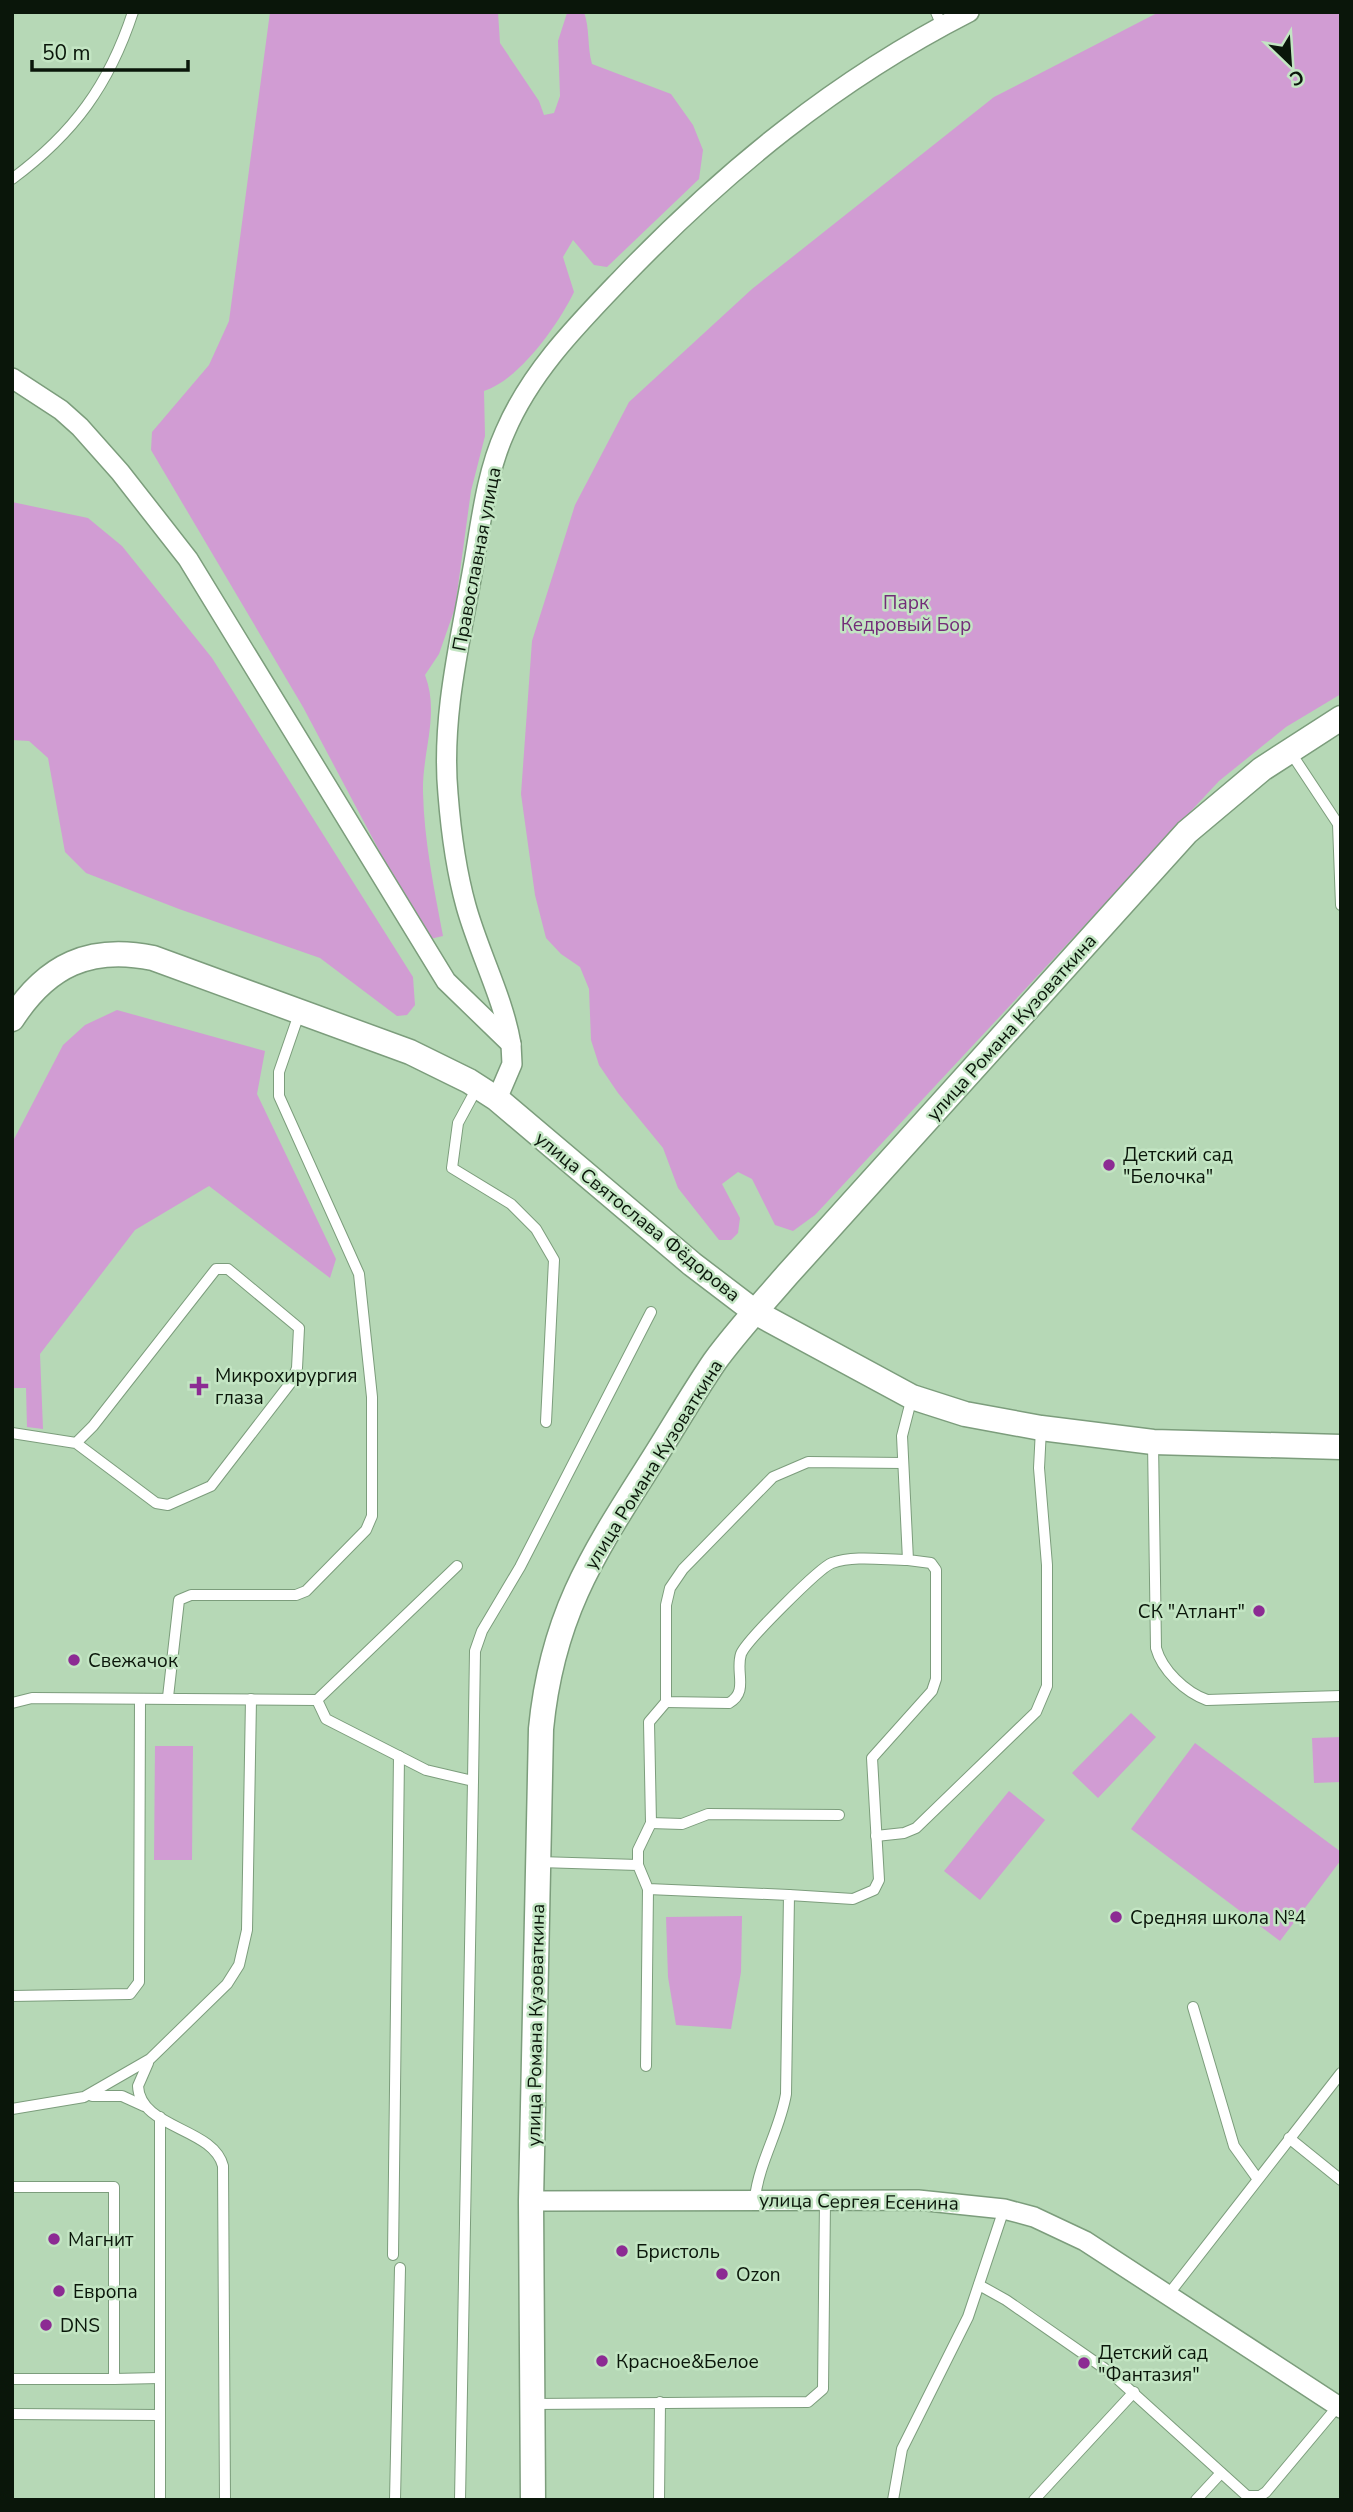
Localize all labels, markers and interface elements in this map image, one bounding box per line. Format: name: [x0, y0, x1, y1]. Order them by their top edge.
scale bar: [32, 28, 187, 72]
north arrow: [1255, 28, 1325, 98]
text: 50 m: [42, 39, 91, 67]
text: С: [1285, 63, 1308, 92]
street label: Православная улица: [446, 465, 508, 653]
park label: Парк Кедровый Бор: [841, 590, 971, 638]
street label: улица Романа Кузоваткина: [921, 929, 1103, 1127]
street label: улица Святослава Фёдорова: [529, 1126, 745, 1308]
place label: Детский сад "Белочка": [1123, 1142, 1233, 1190]
marker: Детский сад "Белочка": [1101, 1157, 1117, 1173]
street label: улица Романа Кузоваткина: [578, 1355, 729, 1574]
place label: Микрохирургия глаза: [215, 1363, 357, 1411]
marker: Микрохирургия глаза: [189, 1376, 209, 1396]
place label: СК "Атлант": [1138, 1599, 1245, 1625]
marker: СК "Атлант": [1251, 1603, 1267, 1619]
place label: Свежачок: [88, 1648, 178, 1674]
marker: Свежачок: [66, 1652, 82, 1668]
street label: улица Романа Кузоваткина: [521, 1903, 551, 2147]
place label: Средняя школа №4: [1130, 1905, 1306, 1931]
marker: Средняя школа №4: [1108, 1909, 1124, 1925]
street label: улица Сергея Есенина: [759, 2187, 959, 2217]
place label: Магнит: [68, 2227, 134, 2253]
marker: Магнит: [46, 2231, 62, 2247]
place label: Бристоль: [636, 2239, 720, 2265]
marker: Бристоль: [614, 2243, 630, 2259]
place label: Ozon: [736, 2262, 781, 2288]
marker: Ozon: [714, 2266, 730, 2282]
place label: Европа: [73, 2279, 138, 2305]
marker: Европа: [51, 2283, 67, 2299]
place label: DNS: [60, 2313, 100, 2339]
marker: DNS: [38, 2317, 54, 2333]
place label: Детский сад "Фантазия": [1098, 2340, 1208, 2388]
place label: Красное&Белое: [616, 2349, 759, 2375]
marker: Красное&Белое: [594, 2353, 610, 2369]
marker: Детский сад "Фантазия": [1076, 2355, 1092, 2371]

